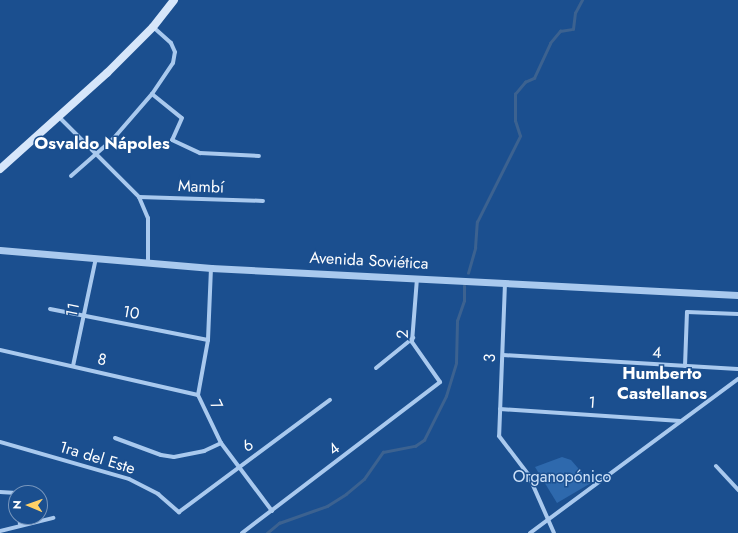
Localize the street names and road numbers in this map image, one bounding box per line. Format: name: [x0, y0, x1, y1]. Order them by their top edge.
street label: Mambí: [177, 177, 225, 197]
street label: Avenida Soviética: [309, 248, 429, 274]
street label: 11: [62, 301, 84, 319]
street label: 10: [121, 302, 141, 324]
street label: 2: [393, 329, 413, 339]
street label: 4: [652, 343, 662, 363]
street label: 8: [96, 350, 108, 370]
street label: 3: [480, 353, 500, 363]
street label: 1: [588, 393, 596, 413]
street label: 7: [206, 397, 226, 413]
street label: 6: [239, 436, 257, 456]
street label: 1ra del Este: [57, 437, 137, 479]
street label: 4: [324, 439, 344, 459]

